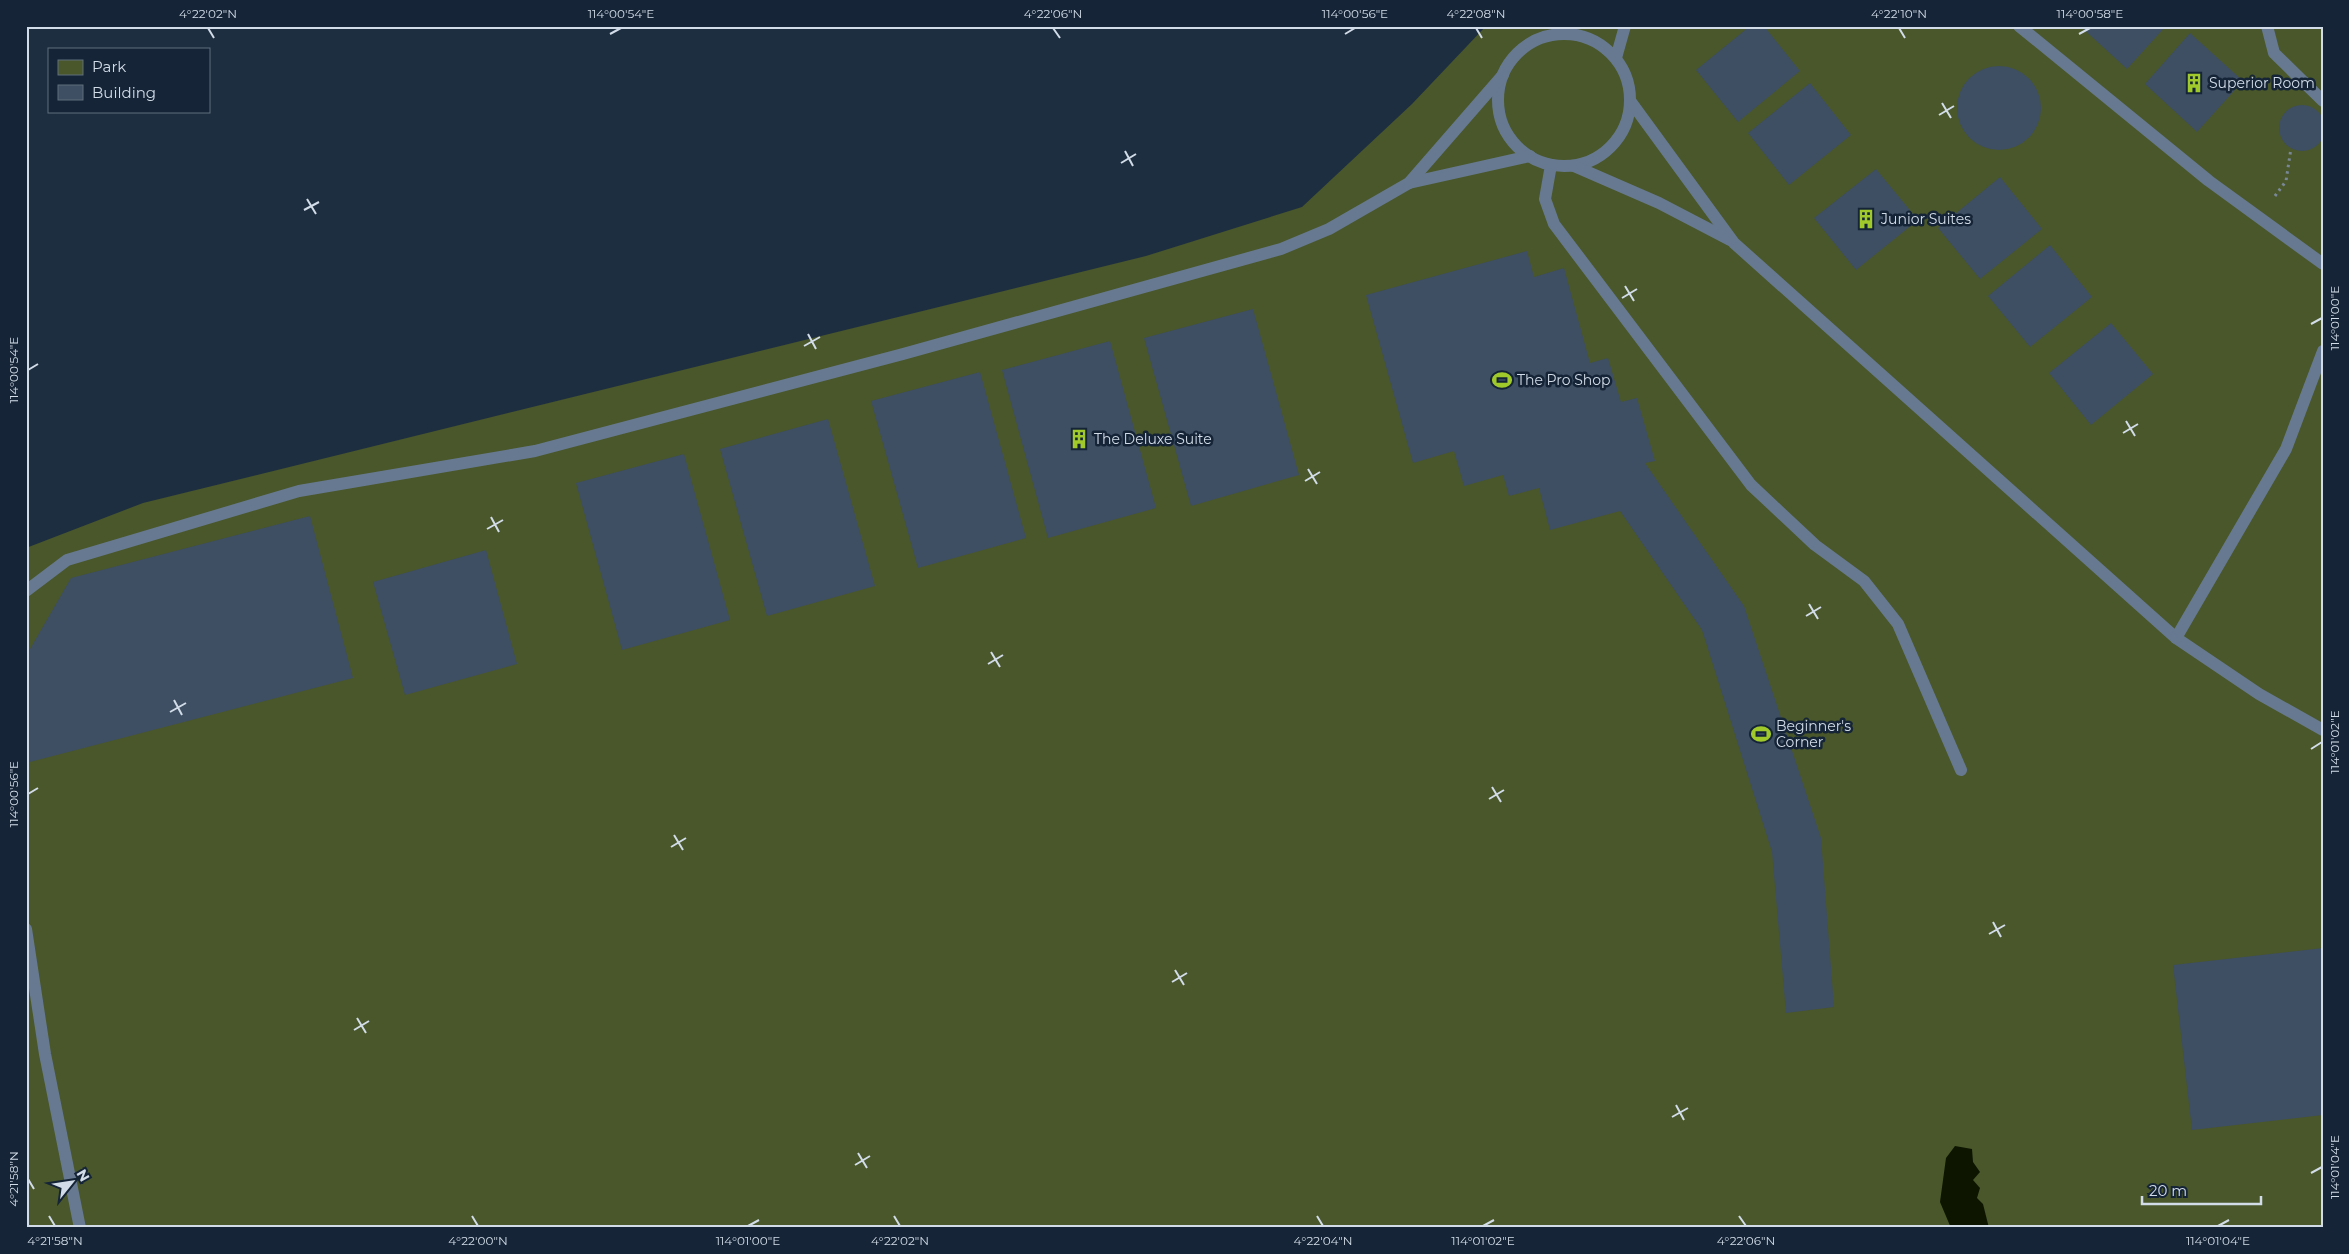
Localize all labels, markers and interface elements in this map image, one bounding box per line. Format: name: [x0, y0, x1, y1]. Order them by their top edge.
text: 4°22'02"N: [179, 6, 237, 21]
text: 114°00'54"E: [588, 6, 654, 21]
text: 4°22'06"N: [1024, 6, 1082, 21]
text: 114°00'56"E: [1322, 6, 1388, 21]
text: 4°22'08"N: [1447, 6, 1505, 21]
text: 4°22'10"N: [1871, 6, 1927, 21]
text: 114°00'58"E: [2057, 6, 2123, 21]
legend: [48, 48, 210, 112]
text: Park: [92, 57, 126, 76]
building icon: Superior Room: [2183, 72, 2205, 94]
place label: Superior Room: [2209, 74, 2315, 92]
text: Building: [92, 83, 156, 102]
building icon: Junior Suites: [1855, 208, 1877, 230]
place label: Junior Suites: [1880, 210, 1971, 228]
text: 114°01'00"E: [2327, 286, 2342, 350]
text: 114°00'54"E: [6, 337, 21, 403]
sports icon: The Pro Shop: [1491, 369, 1513, 391]
place label: The Pro Shop: [1517, 371, 1611, 389]
building icon: The Deluxe Suite: [1068, 428, 1090, 450]
place label: The Deluxe Suite: [1094, 430, 1212, 448]
text: 114°01'02"E: [2327, 710, 2342, 774]
place label: Beginner's Corner: [1776, 717, 1851, 751]
sports icon: Beginner's Corner: [1750, 723, 1772, 745]
text: 114°00'56"E: [6, 761, 21, 827]
text: 114°01'04"E: [2327, 1135, 2342, 1199]
text: 4°21'58"N: [6, 1151, 21, 1207]
north arrow: [48, 1156, 98, 1206]
text: N: [73, 1166, 94, 1185]
scale bar: [2142, 1174, 2260, 1206]
text: 20 m: [2149, 1181, 2187, 1200]
text: 4°21'58"N: [27, 1233, 83, 1248]
text: 4°22'00"N: [448, 1233, 508, 1248]
text: 114°01'00"E: [716, 1233, 780, 1248]
text: 4°22'02"N: [871, 1233, 929, 1248]
text: 4°22'04"N: [1294, 1233, 1352, 1248]
text: 114°01'02"E: [1451, 1233, 1515, 1248]
text: 4°22'06"N: [1717, 1233, 1775, 1248]
text: 114°01'04"E: [2186, 1233, 2250, 1248]

